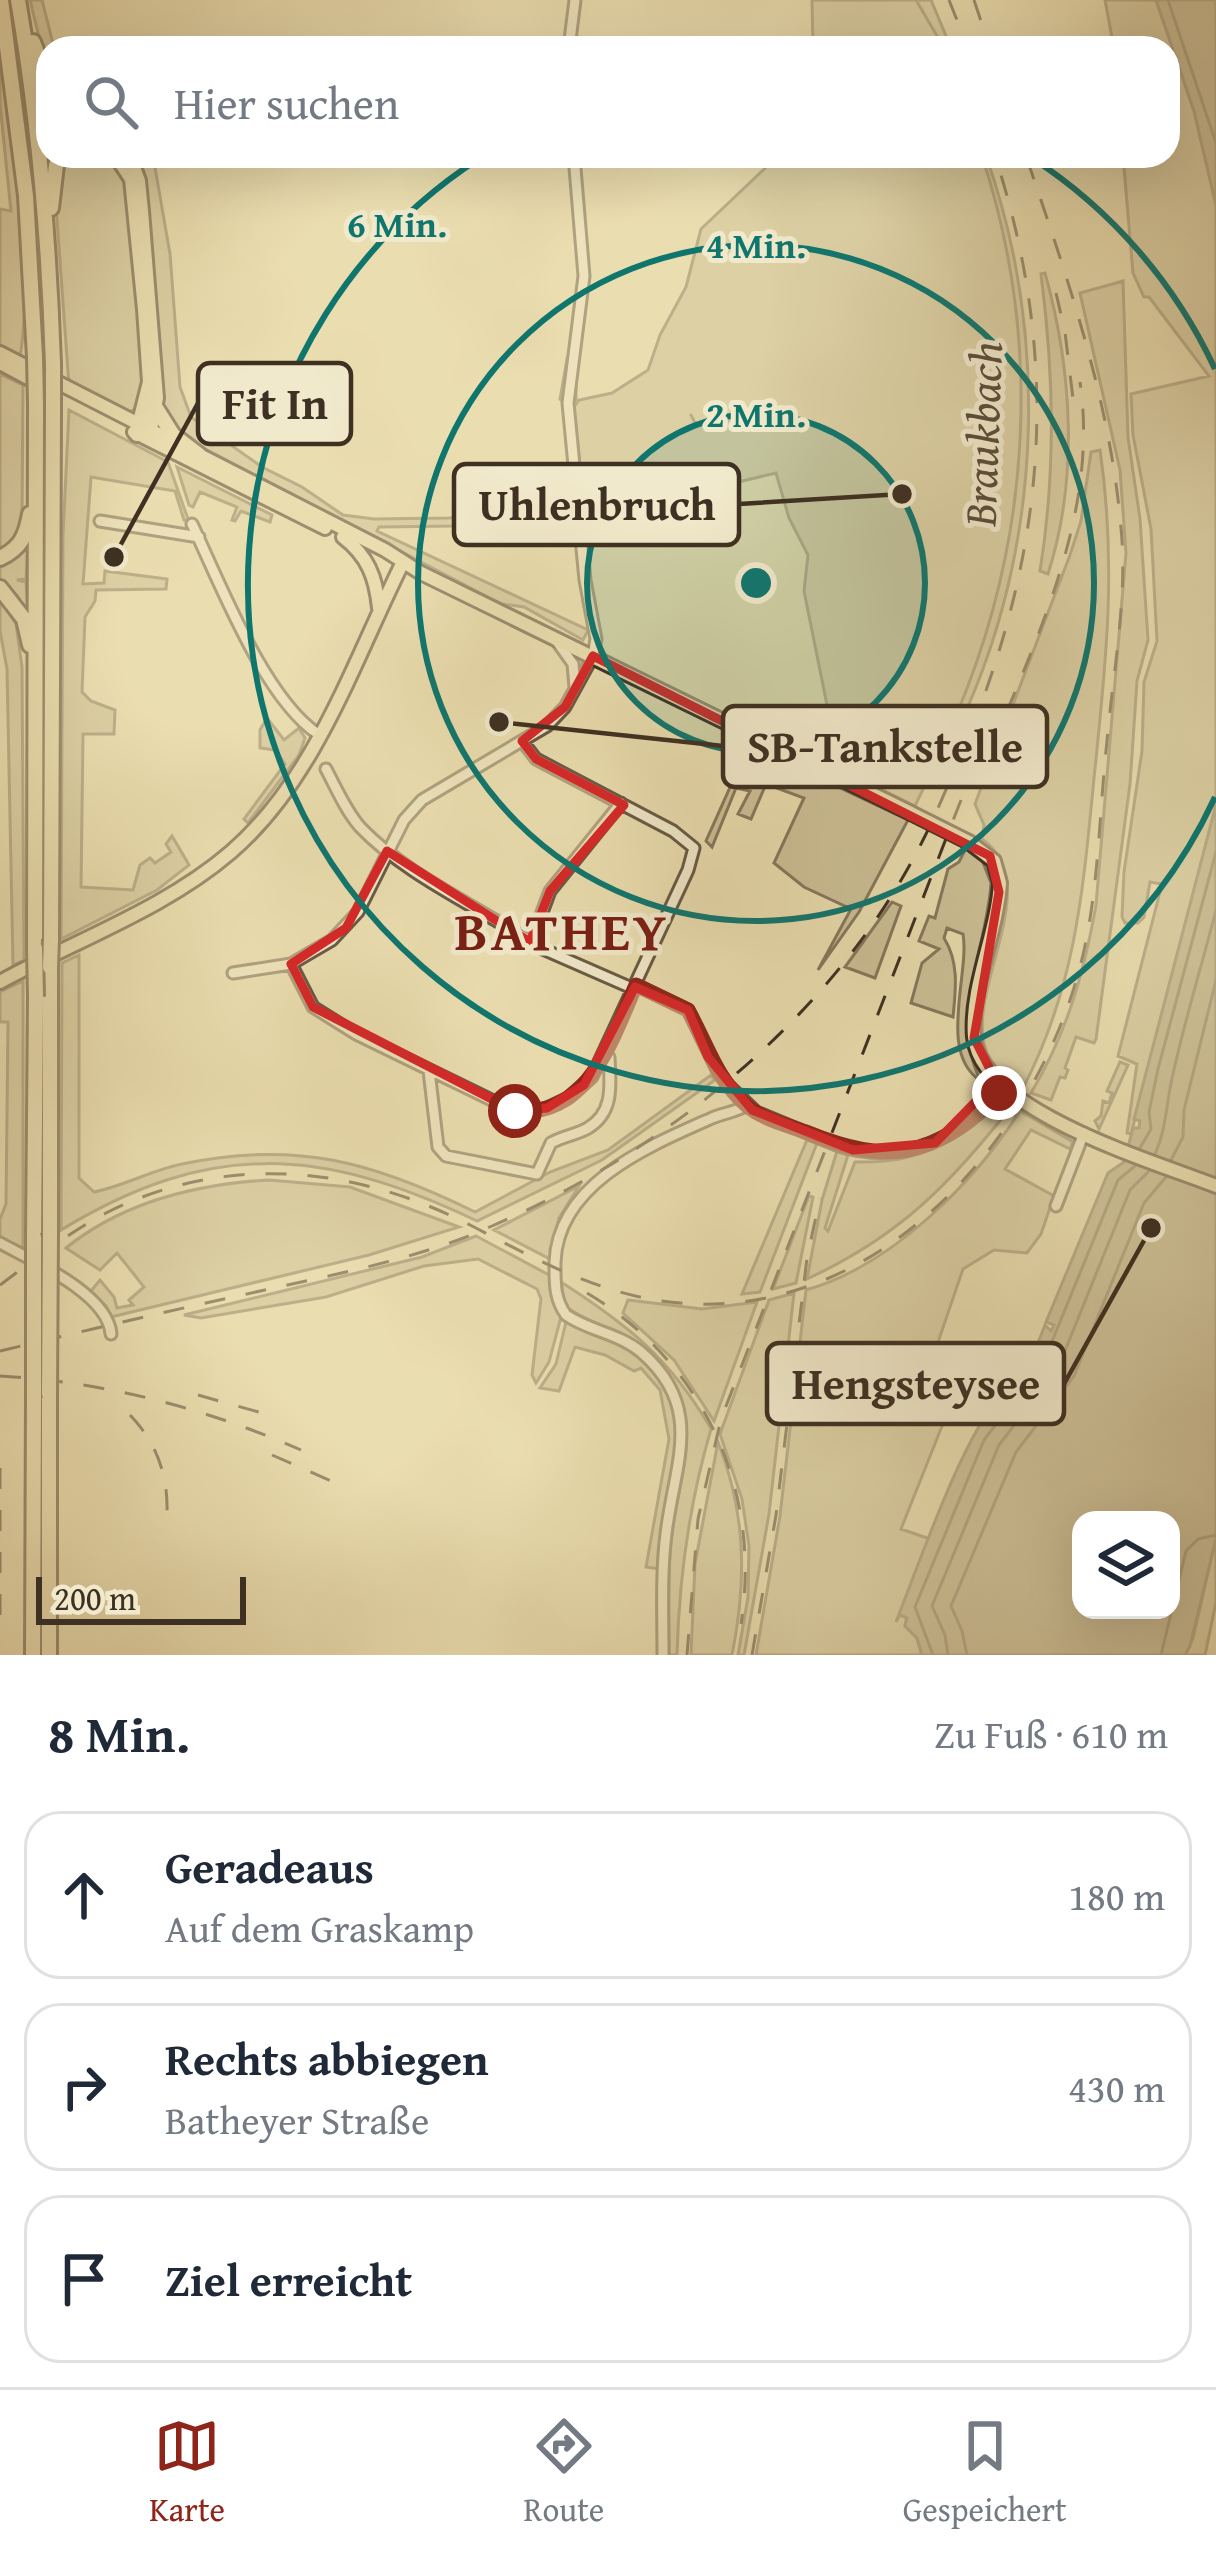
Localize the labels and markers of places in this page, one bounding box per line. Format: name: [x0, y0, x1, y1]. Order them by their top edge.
callout: Fit In: [198, 363, 351, 444]
callout: Uhlenbruch: [454, 464, 739, 545]
centre of rings: [735, 562, 777, 604]
callout: SB-Tankstelle: [723, 706, 1047, 787]
callout: Hengsteysee: [767, 1343, 1064, 1424]

